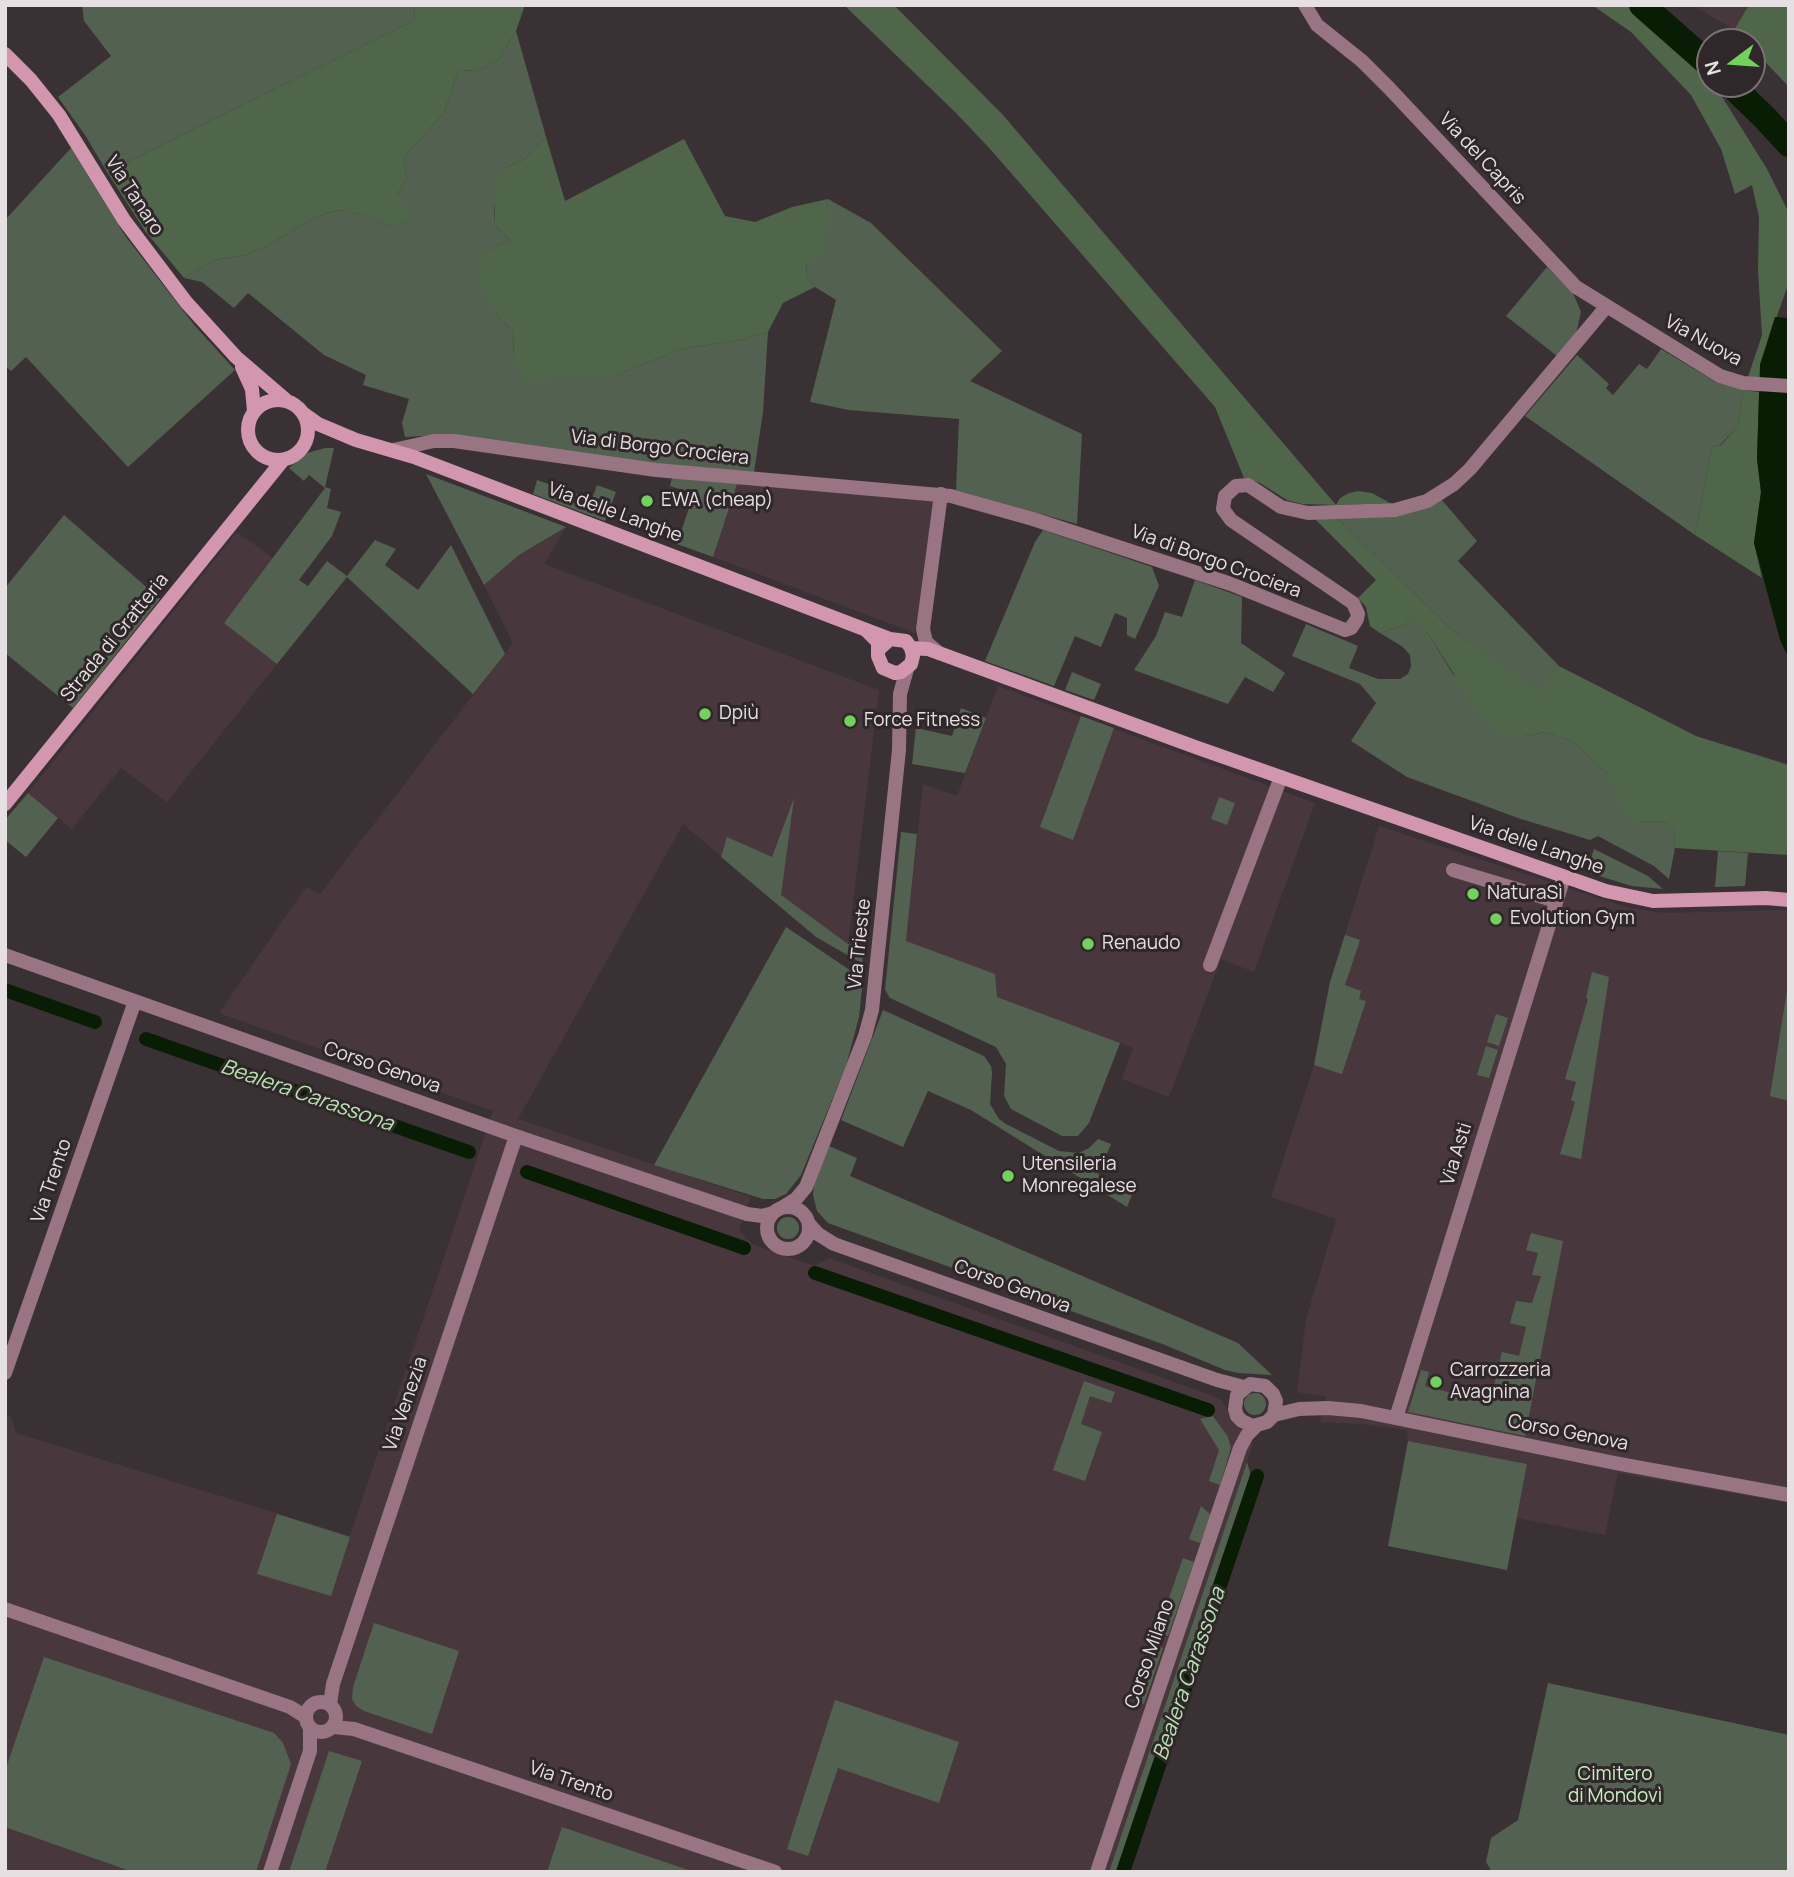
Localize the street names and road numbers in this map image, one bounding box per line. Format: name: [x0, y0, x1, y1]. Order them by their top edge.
street label: Via del Capris: [1434, 108, 1530, 210]
street label: Via Tanaro: [100, 152, 168, 240]
street label: Via Nuova: [1660, 311, 1746, 371]
street label: Via di Borgo Crociera: [570, 426, 750, 470]
street label: Via delle Langhe: [545, 478, 685, 548]
street label: Via di Borgo Crociera: [1128, 521, 1304, 603]
street label: Strada di Gratteria: [56, 569, 174, 707]
street label: Via delle Langhe: [1466, 812, 1606, 880]
street label: Via Trieste: [844, 898, 876, 990]
street label: Corso Genova: [320, 1037, 444, 1099]
street label: Via Asti: [1437, 1120, 1477, 1188]
street label: Via Trento: [27, 1136, 77, 1226]
street label: Corso Genova: [951, 1255, 1073, 1319]
street label: Via Venezia: [379, 1354, 433, 1454]
street label: Corso Genova: [1506, 1410, 1630, 1456]
street label: Corso Milano: [1121, 1596, 1179, 1712]
street label: Via Trento: [526, 1757, 616, 1807]

